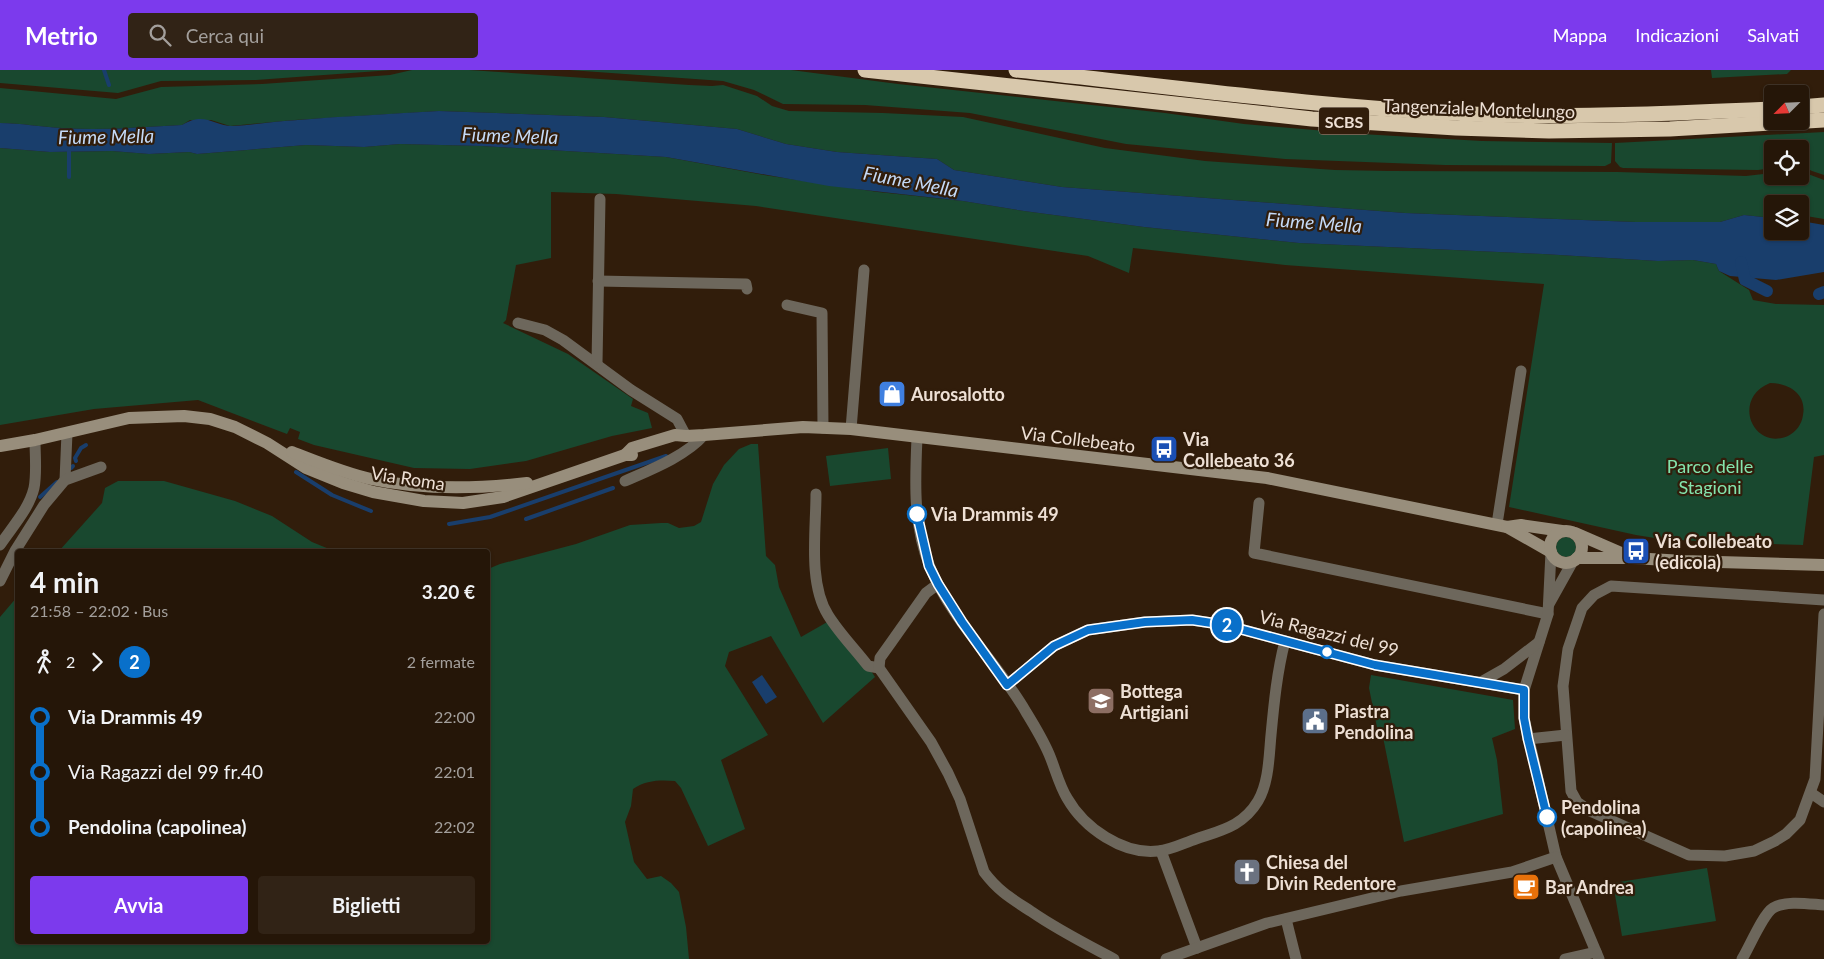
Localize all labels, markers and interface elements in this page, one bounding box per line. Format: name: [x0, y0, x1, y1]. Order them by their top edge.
search box: [128, 13, 478, 58]
text: Metrio: [25, 21, 98, 50]
icon: search: [146, 21, 174, 49]
text: Cerca qui: [186, 24, 264, 47]
text: Mappa: [1553, 24, 1607, 46]
text: Indicazioni: [1635, 24, 1719, 46]
text: Salvati: [1747, 24, 1799, 46]
north arrow: [1764, 85, 1809, 130]
map controls: [1764, 85, 1809, 240]
street label: Tangenziale Montelungo: [1383, 94, 1575, 122]
road number: SCBS: [1319, 107, 1369, 134]
water label: Fiume Mella: [461, 122, 559, 148]
water label: Fiume Mella: [58, 124, 154, 148]
button: locate: [1764, 140, 1809, 185]
water label: Fiume Mella: [862, 161, 960, 201]
button: layers: [1764, 195, 1809, 240]
water label: Fiume Mella: [1265, 207, 1363, 237]
shop icon: Aurosalotto: [877, 379, 907, 409]
place label: Aurosalotto: [910, 383, 1005, 405]
street label: Via Collebeato: [1020, 421, 1136, 457]
place label: Via Collebeato 36: [1182, 428, 1295, 471]
bus stop icon: Via Collebeato 36: [1149, 434, 1179, 464]
park label: Parco delle Stagioni: [1667, 455, 1753, 498]
street label: Via Roma: [369, 461, 447, 495]
place label: Via Drammis 49: [930, 503, 1059, 525]
marker: Via Drammis 49: [907, 504, 927, 524]
place label: Via Collebeato (edicola): [1654, 530, 1772, 573]
bus stop icon: Via Collebeato (edicola): [1621, 536, 1651, 566]
text: 4 min: [30, 565, 99, 599]
text: 3.20 €: [422, 580, 475, 603]
text: 21:58 – 22:02 · Bus: [30, 601, 168, 620]
street label: Via Ragazzi del 99: [1257, 605, 1401, 661]
line badge: 2: [1211, 609, 1243, 641]
text: 2: [1222, 614, 1232, 636]
unlabelled marker: [1320, 645, 1334, 659]
icon: walk: [30, 648, 58, 676]
icon: forward: [83, 648, 111, 676]
text: 2: [129, 651, 140, 673]
text: 2: [66, 652, 75, 671]
text: 2 fermate: [407, 652, 475, 671]
place label: Bottega Artigiani: [1119, 680, 1189, 723]
school or university icon: Bottega Artigiani: [1086, 686, 1116, 716]
place label: Piastra Pendolina: [1334, 700, 1413, 743]
text: Via Drammis 49: [68, 705, 203, 728]
public building icon: Piastra Pendolina: [1300, 706, 1330, 736]
text: 22:00: [434, 707, 475, 726]
text: Via Ragazzi del 99 fr.40: [68, 760, 263, 783]
text: 22:01: [434, 762, 475, 781]
place label: Pendolina (capolinea): [1561, 796, 1646, 839]
marker: Pendolina (capolinea): [1537, 807, 1557, 827]
text: Pendolina (capolinea): [68, 815, 247, 838]
text: 22:02: [434, 817, 475, 836]
place label: Chiesa del Divin Redentore: [1266, 851, 1397, 894]
church icon: Chiesa del Divin Redentore: [1232, 857, 1262, 887]
cafe icon: Bar Andrea: [1511, 872, 1541, 902]
button: Avvia: [30, 876, 248, 934]
button: Biglietti: [258, 876, 475, 934]
place label: Bar Andrea: [1545, 876, 1634, 898]

